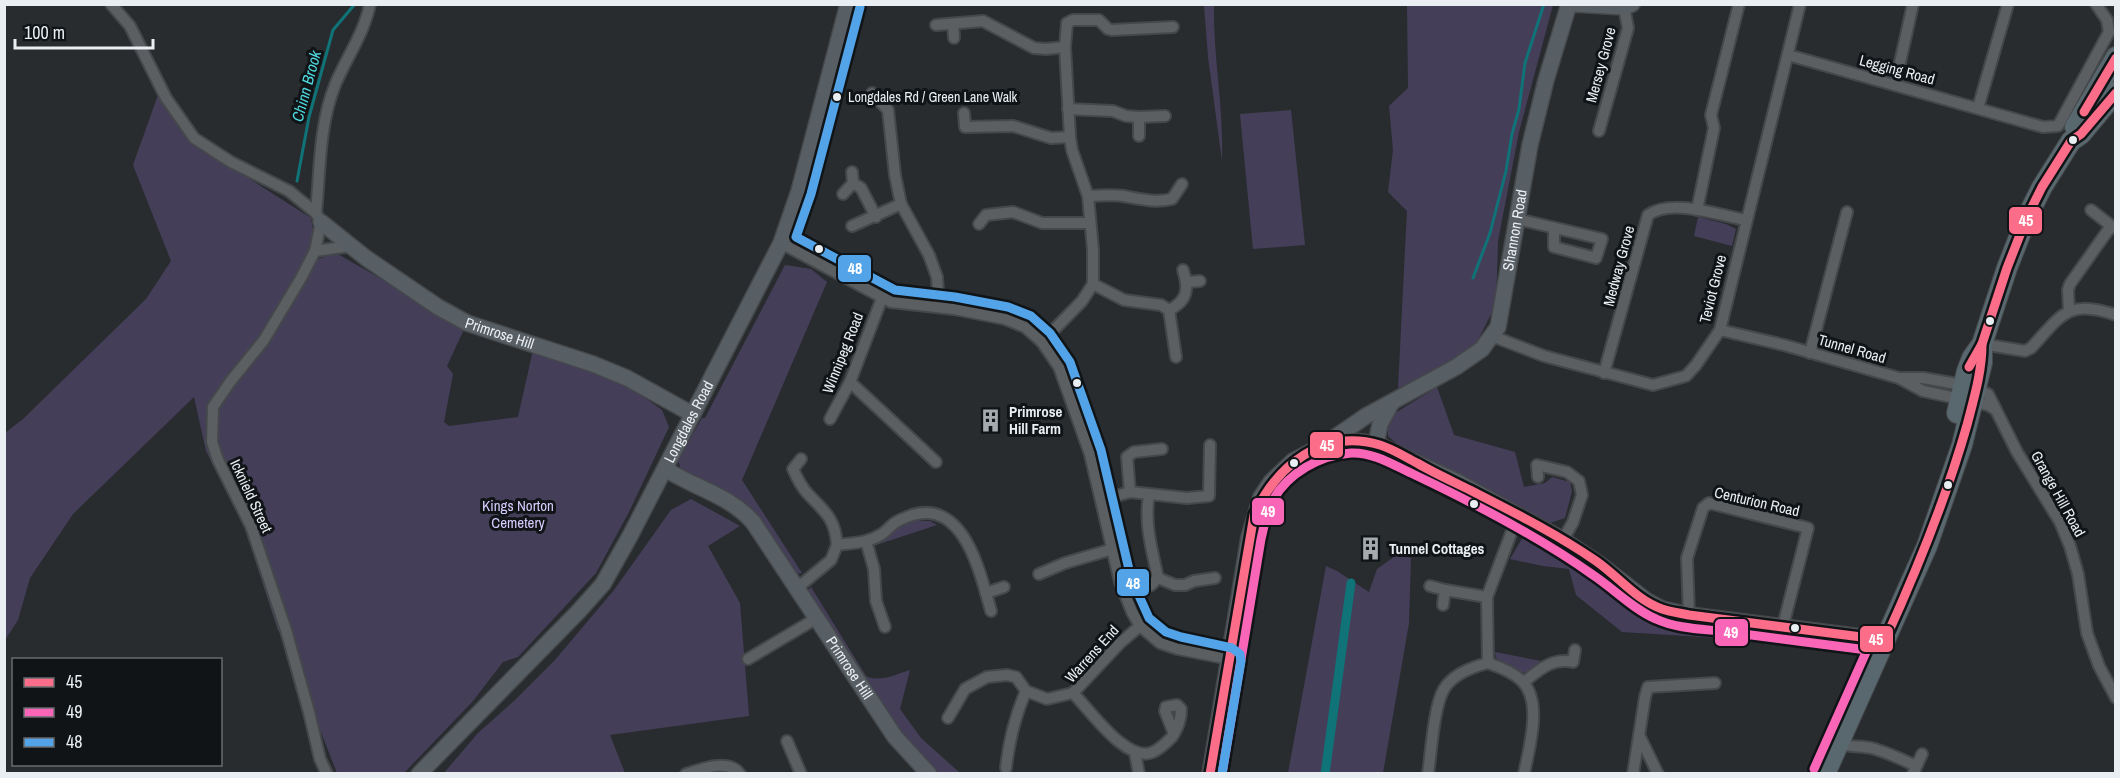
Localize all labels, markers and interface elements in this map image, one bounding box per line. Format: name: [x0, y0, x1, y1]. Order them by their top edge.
scale bar: [15, 12, 153, 50]
text: 100 m: [24, 20, 65, 45]
street label: Mersey Grove: [1580, 25, 1621, 105]
water label: Chinn Brook: [286, 48, 326, 124]
street label: Legging Road: [1857, 49, 1937, 90]
place label: Longdales Rd / Green Lane Walk: [848, 88, 1018, 106]
marker: Longdales Rd / Green Lane Walk: [831, 91, 843, 103]
unlabelled marker: [2067, 134, 2079, 146]
street label: Shannon Road: [1497, 188, 1532, 272]
line badge: 45: [2008, 206, 2043, 235]
text: 45: [2019, 209, 2033, 231]
street label: Medway Grove: [1598, 223, 1639, 309]
unlabelled marker: [813, 243, 825, 255]
street label: Teviot Grove: [1694, 252, 1731, 325]
line badge: 48: [837, 254, 872, 283]
text: 48: [848, 257, 862, 279]
street label: Winnipeg Road: [817, 309, 868, 396]
street label: Primrose Hill: [463, 312, 537, 354]
unlabelled marker: [1984, 315, 1996, 327]
street label: Tunnel Road: [1816, 329, 1888, 368]
street label: Longdales Road: [659, 377, 718, 466]
unlabelled marker: [1071, 377, 1083, 389]
place label: Primrose Hill Farm: [1009, 401, 1062, 439]
building icon: Primrose Hill Farm: [978, 408, 1004, 434]
line badge: 45: [1309, 431, 1344, 459]
text: 45: [1320, 434, 1334, 456]
street label: Grange Hill Road: [2026, 447, 2091, 540]
street label: Icknield Street: [225, 456, 278, 536]
unlabelled marker: [1288, 457, 1300, 469]
unlabelled marker: [1942, 479, 1954, 491]
street label: Centurion Road: [1712, 482, 1802, 522]
park label: Kings Norton Cemetery: [482, 495, 554, 533]
line badge: 49: [1251, 497, 1285, 526]
unlabelled marker: [1468, 498, 1480, 510]
text: 49: [1261, 500, 1275, 522]
building icon: Tunnel Cottages: [1358, 536, 1384, 562]
place label: Tunnel Cottages: [1389, 538, 1485, 559]
line badge: 48: [1116, 568, 1150, 597]
text: 48: [1126, 572, 1140, 594]
line badge: 49: [1714, 618, 1749, 647]
street label: Warrens End: [1060, 620, 1123, 687]
text: 49: [1724, 621, 1738, 643]
unlabelled marker: [1789, 622, 1801, 634]
line badge: 45: [1859, 625, 1894, 653]
text: 45: [1869, 628, 1883, 650]
street label: Primrose Hill: [821, 632, 878, 703]
legend: [12, 658, 222, 766]
text: 45: [66, 669, 82, 694]
text: 49: [66, 699, 82, 724]
text: 48: [66, 729, 82, 754]

